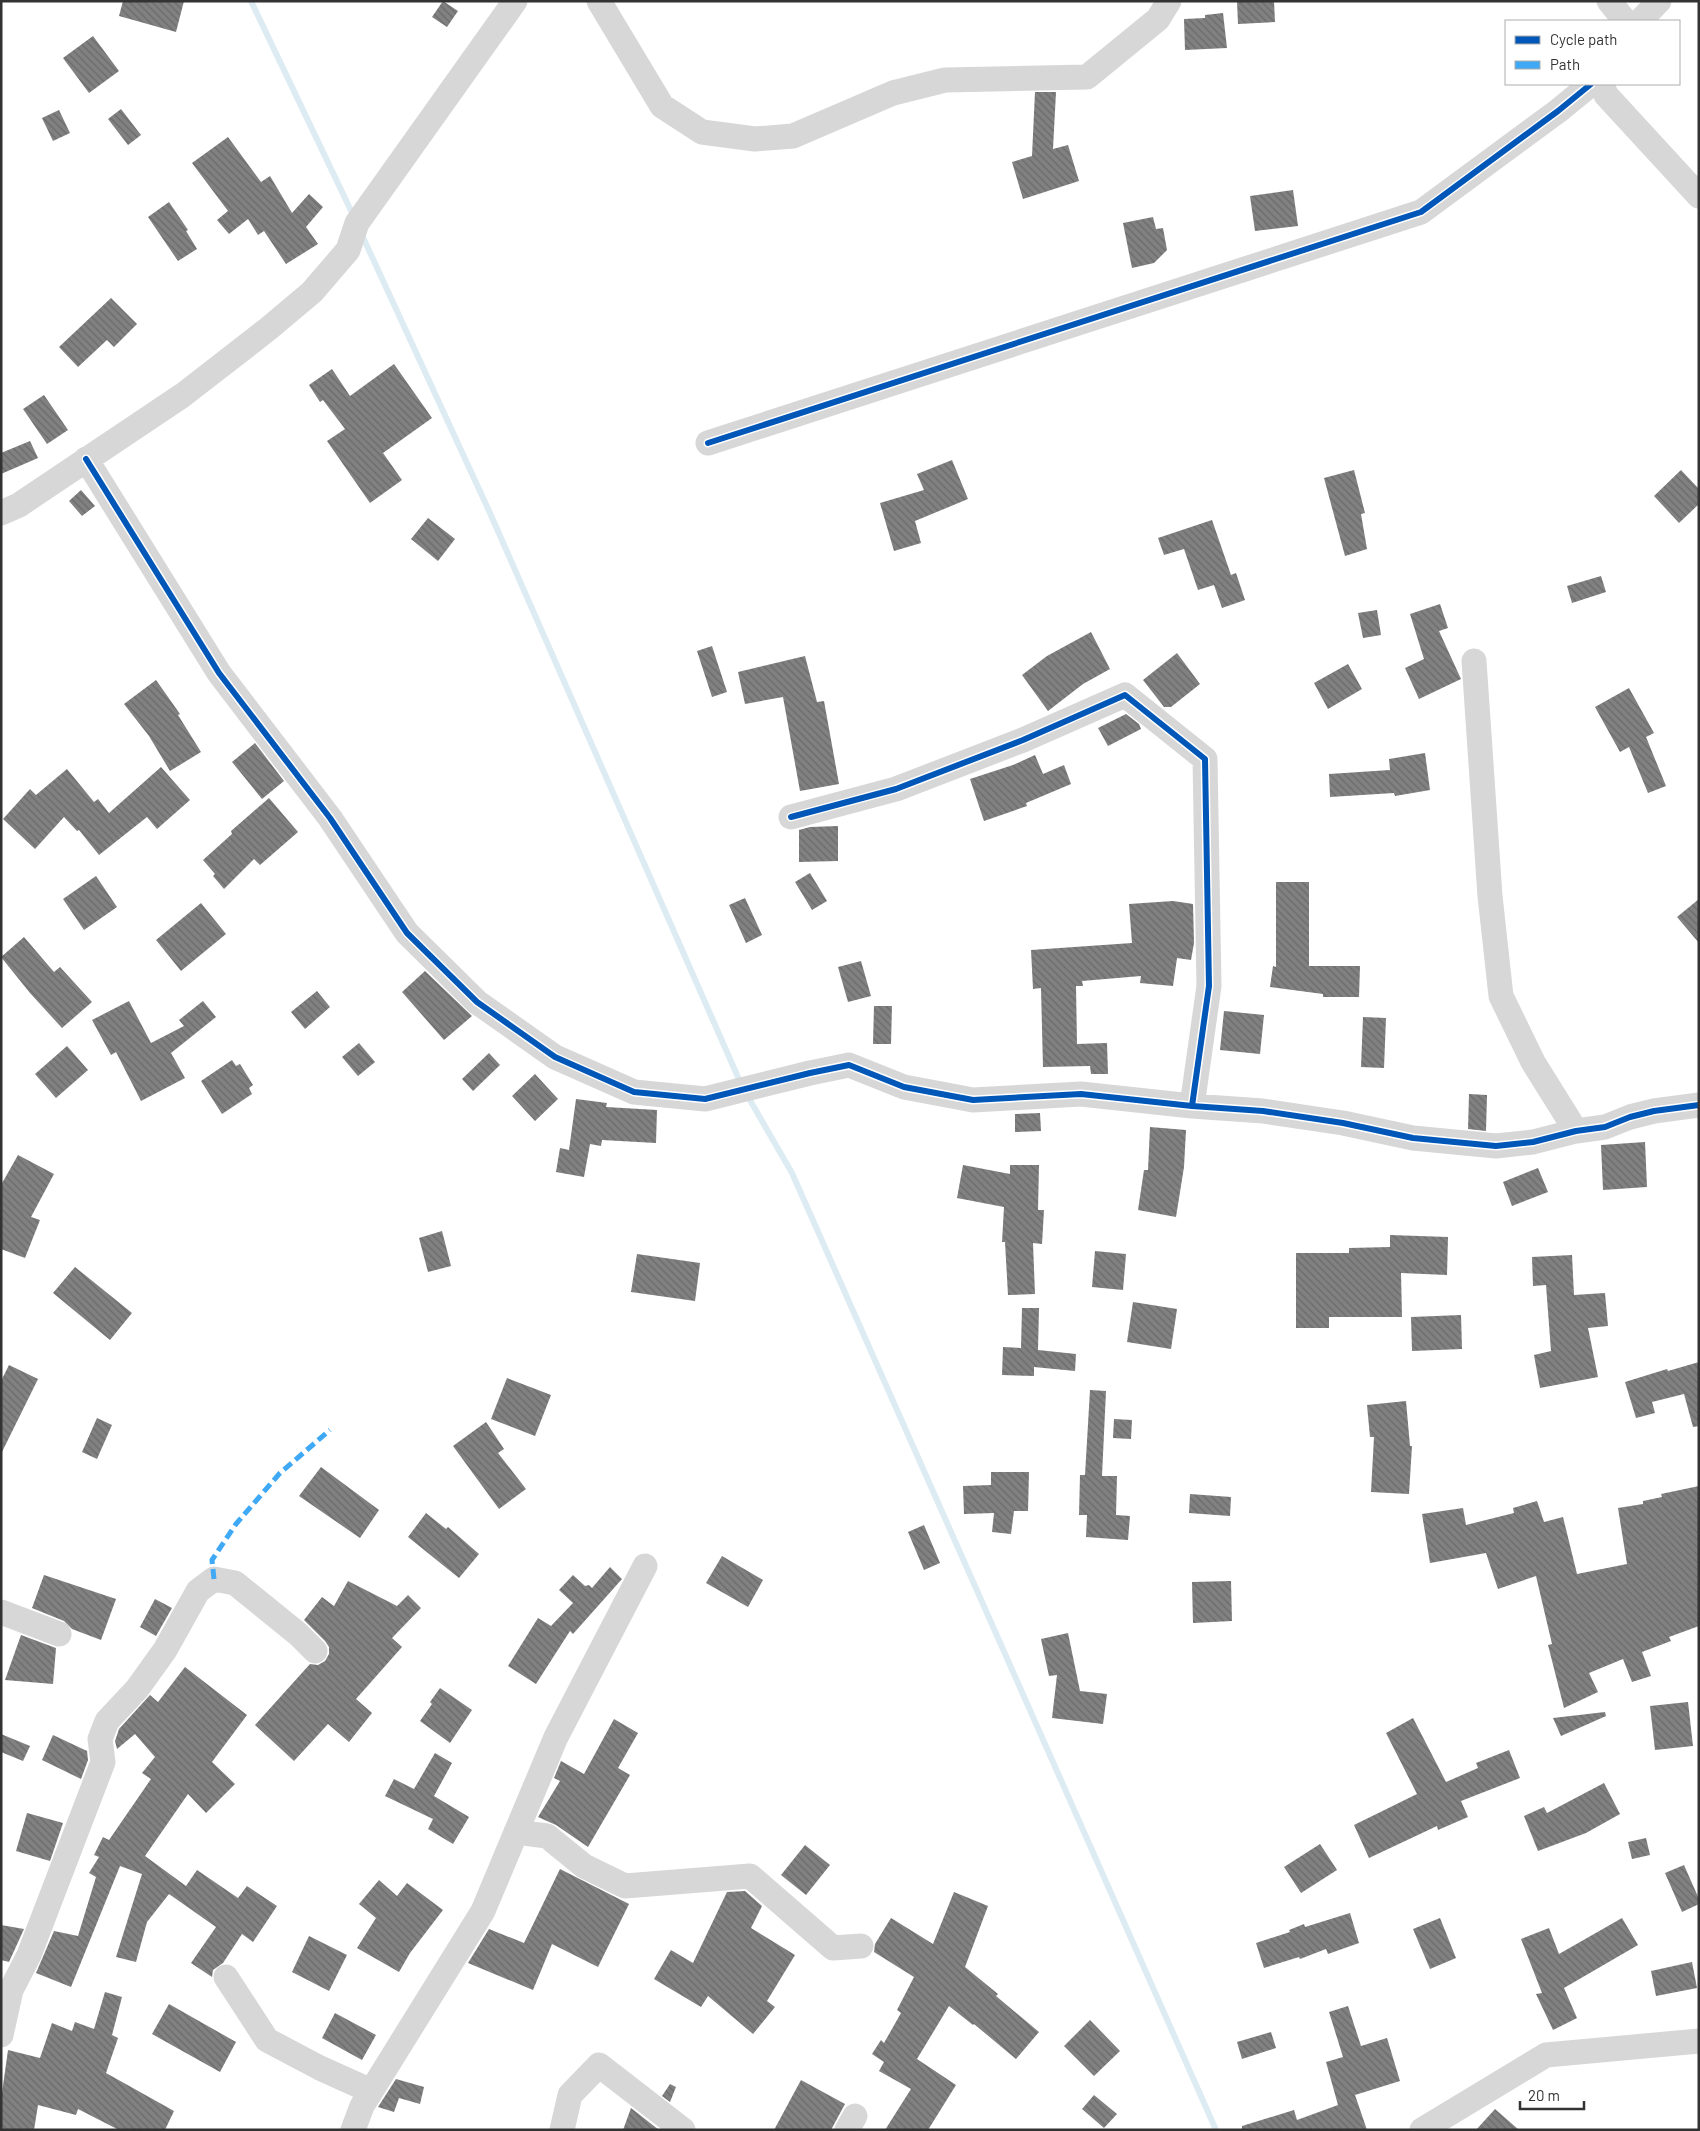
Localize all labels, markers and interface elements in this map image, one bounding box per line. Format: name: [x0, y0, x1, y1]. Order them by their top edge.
legend: [1505, 20, 1680, 85]
text: Cycle path: [1550, 30, 1617, 48]
text: Path: [1550, 55, 1580, 73]
scale bar: [1520, 2078, 1584, 2110]
text: 20 m: [1528, 2086, 1560, 2104]

